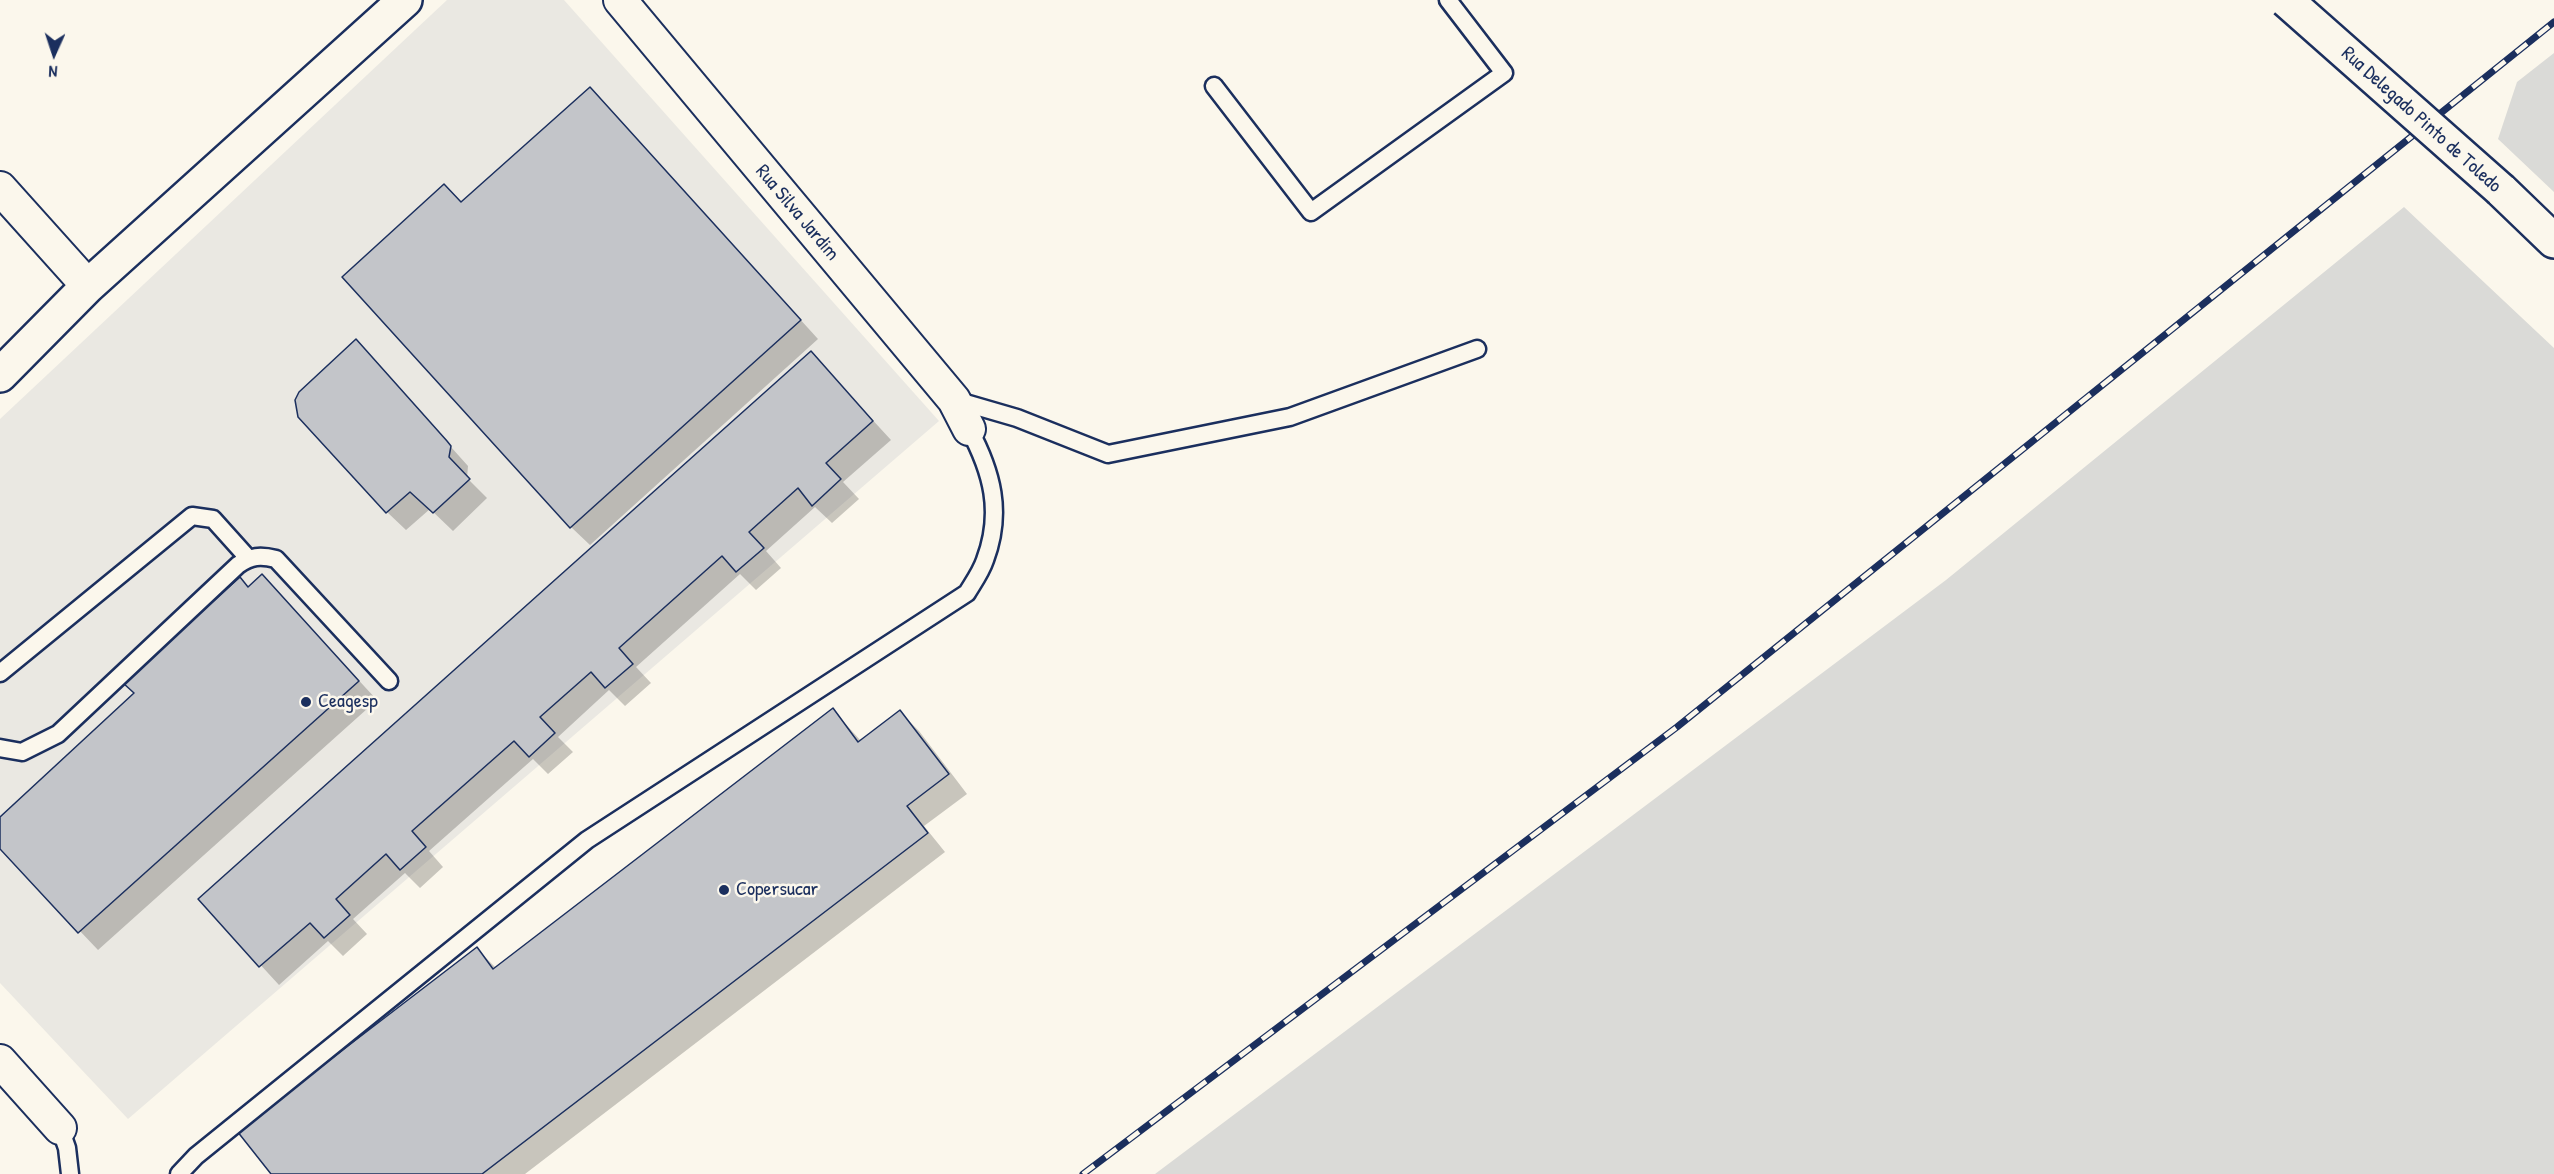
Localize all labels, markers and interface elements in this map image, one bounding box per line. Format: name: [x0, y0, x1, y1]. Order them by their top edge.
north arrow: [24, 24, 84, 84]
street label: Rua Delegado Pinto de Toledo: [2336, 42, 2506, 198]
text: N: [48, 61, 58, 83]
street label: Rua Silva Jardim: [750, 160, 844, 266]
place label: Ceagesp: [318, 690, 378, 714]
marker: Ceagesp: [299, 695, 313, 709]
place label: Copersucar: [736, 878, 818, 902]
marker: Copersucar: [717, 883, 731, 897]

